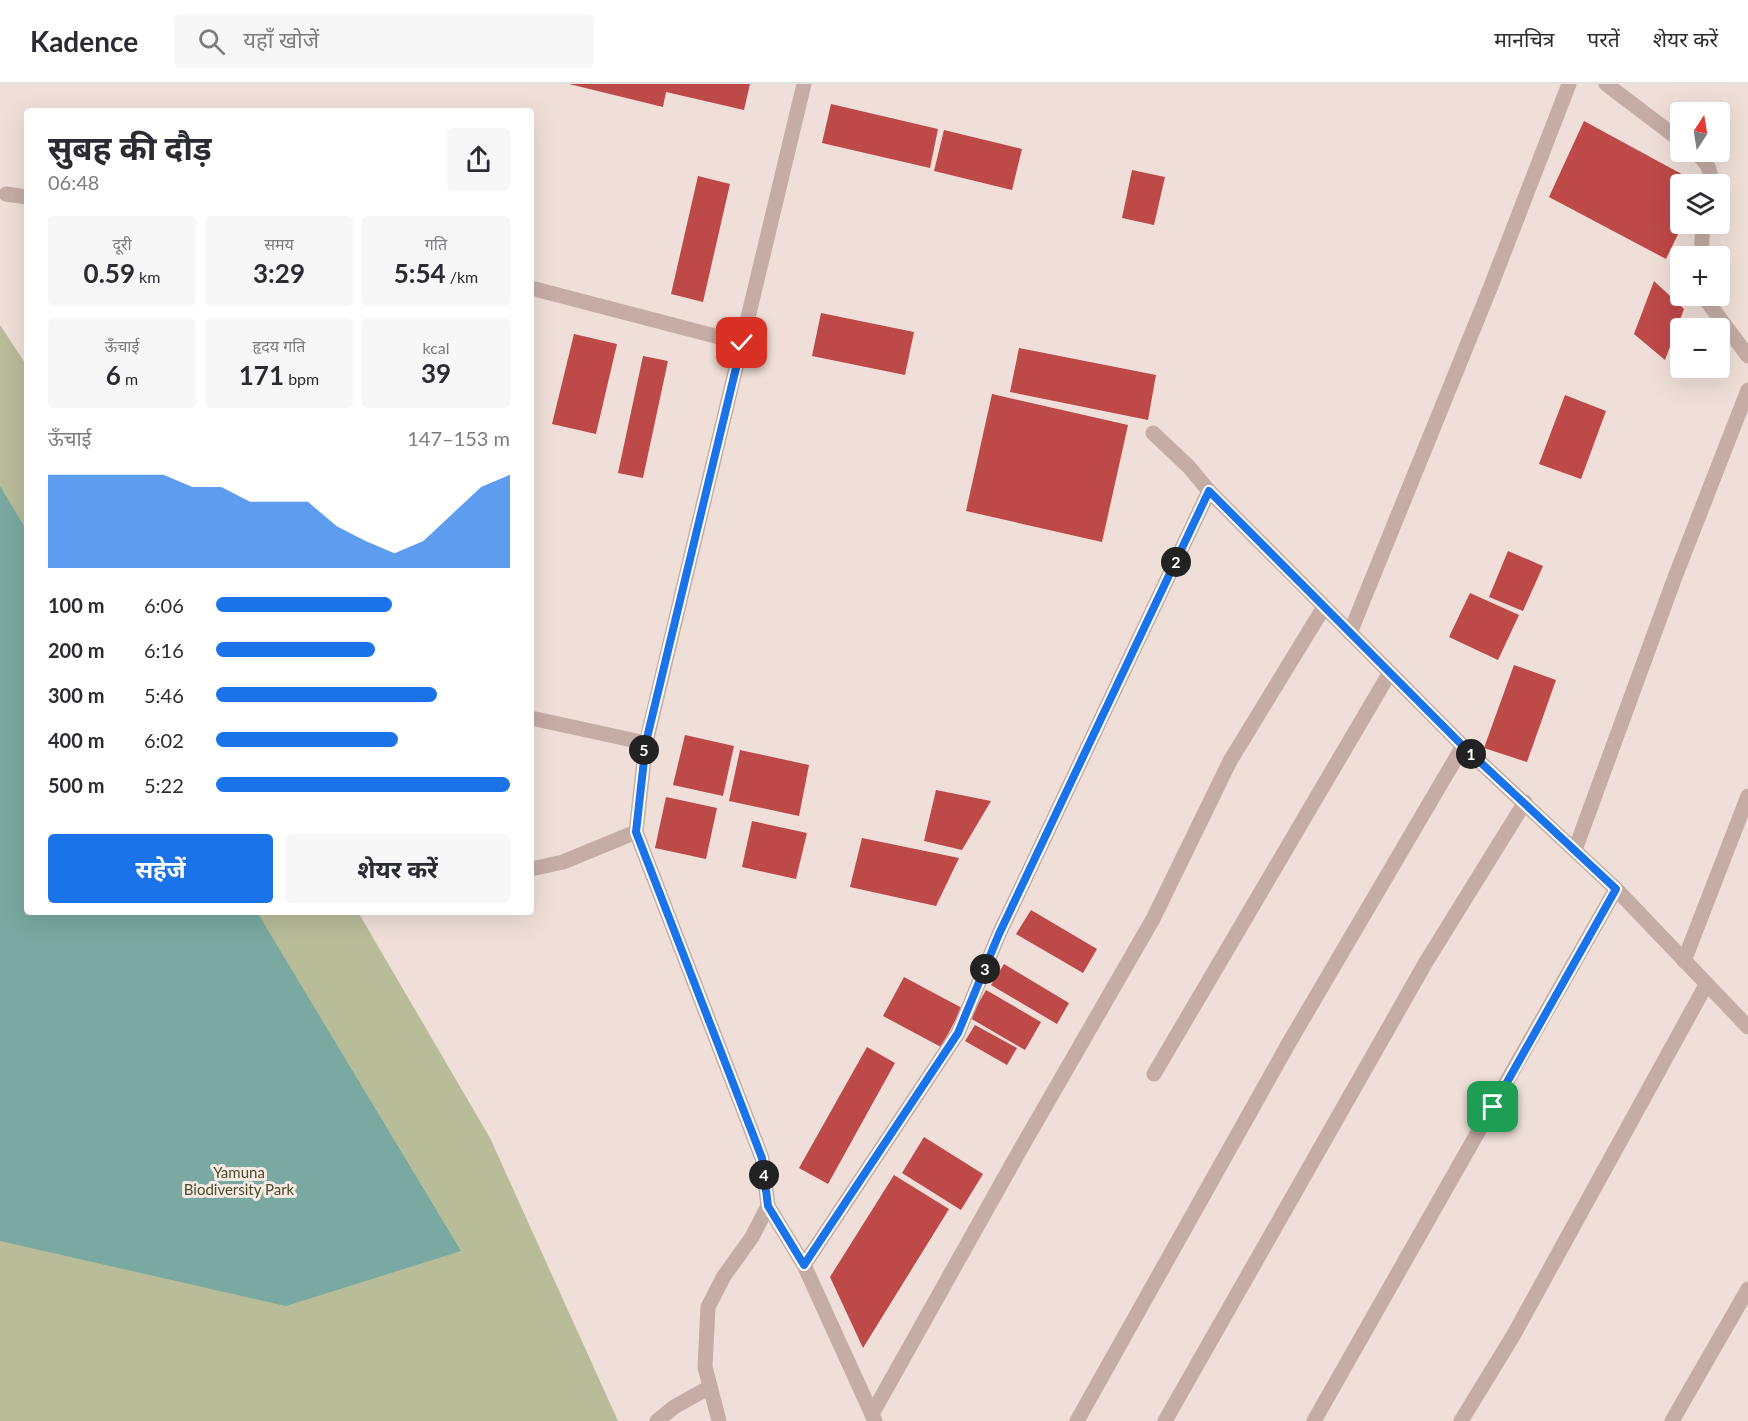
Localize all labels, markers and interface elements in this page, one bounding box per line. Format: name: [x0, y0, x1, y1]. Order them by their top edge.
search box: [174, 14, 594, 68]
text: Kadence: [30, 24, 138, 58]
icon: search: [195, 25, 228, 58]
text: यहाँ खोजें: [243, 26, 319, 53]
text: मानचित्र: [1494, 26, 1554, 51]
text: परतें: [1587, 26, 1620, 51]
text: शेयर करें: [1653, 26, 1718, 51]
north arrow: [1670, 102, 1730, 162]
map controls: [1670, 102, 1730, 378]
text: सुबह की दौड़: [48, 127, 212, 167]
button: share: [447, 128, 510, 191]
text: 06:48: [48, 170, 99, 194]
button: layers: [1670, 174, 1730, 234]
text: दूरी: [112, 234, 132, 253]
text: समय: [264, 234, 294, 253]
text: गति: [425, 234, 447, 253]
button: +: [1670, 246, 1730, 306]
text: 0.59: [84, 257, 135, 289]
text: 3:29: [253, 257, 305, 289]
text: 5:54: [394, 257, 446, 289]
text: km: [135, 267, 160, 286]
text: /km: [446, 267, 478, 286]
pin: [716, 317, 767, 368]
button: −: [1670, 318, 1730, 378]
icon: check: [725, 326, 758, 359]
text: ऊँचाई: [105, 336, 139, 355]
text: हृदय गति: [253, 336, 305, 355]
text: kcal: [422, 338, 450, 357]
text: 39: [421, 357, 451, 389]
text: 6: [106, 359, 121, 391]
text: 171: [239, 359, 284, 391]
text: m: [121, 369, 138, 388]
text: bpm: [284, 369, 319, 388]
text: ऊँचाई: [48, 426, 91, 450]
text: 147–153 m: [407, 426, 510, 450]
pin: 2: [1161, 547, 1191, 577]
text: 2: [1171, 552, 1181, 571]
text: 100 m: [48, 593, 104, 617]
text: 6:06: [144, 593, 184, 617]
text: 200 m: [48, 638, 104, 662]
text: 6:16: [144, 638, 184, 662]
text: 300 m: [48, 683, 104, 707]
text: 5:46: [144, 683, 184, 707]
text: 400 m: [48, 728, 104, 752]
text: 6:02: [144, 728, 184, 752]
pin: 5: [629, 735, 659, 765]
pin: 1: [1456, 739, 1486, 769]
text: 5: [639, 740, 649, 759]
text: 1: [1466, 744, 1476, 763]
text: 500 m: [48, 773, 104, 797]
text: 5:22: [144, 773, 184, 797]
button: सहेजें: [48, 834, 273, 903]
button: शेयर करें: [285, 834, 510, 903]
pin: 3: [970, 954, 1000, 984]
text: 3: [980, 959, 990, 978]
pin: [1467, 1081, 1518, 1132]
icon: arrive: [1476, 1090, 1509, 1123]
pin: 4: [749, 1160, 779, 1190]
park label: Yamuna Biodiversity Park: [184, 1163, 295, 1198]
text: 4: [759, 1165, 769, 1184]

